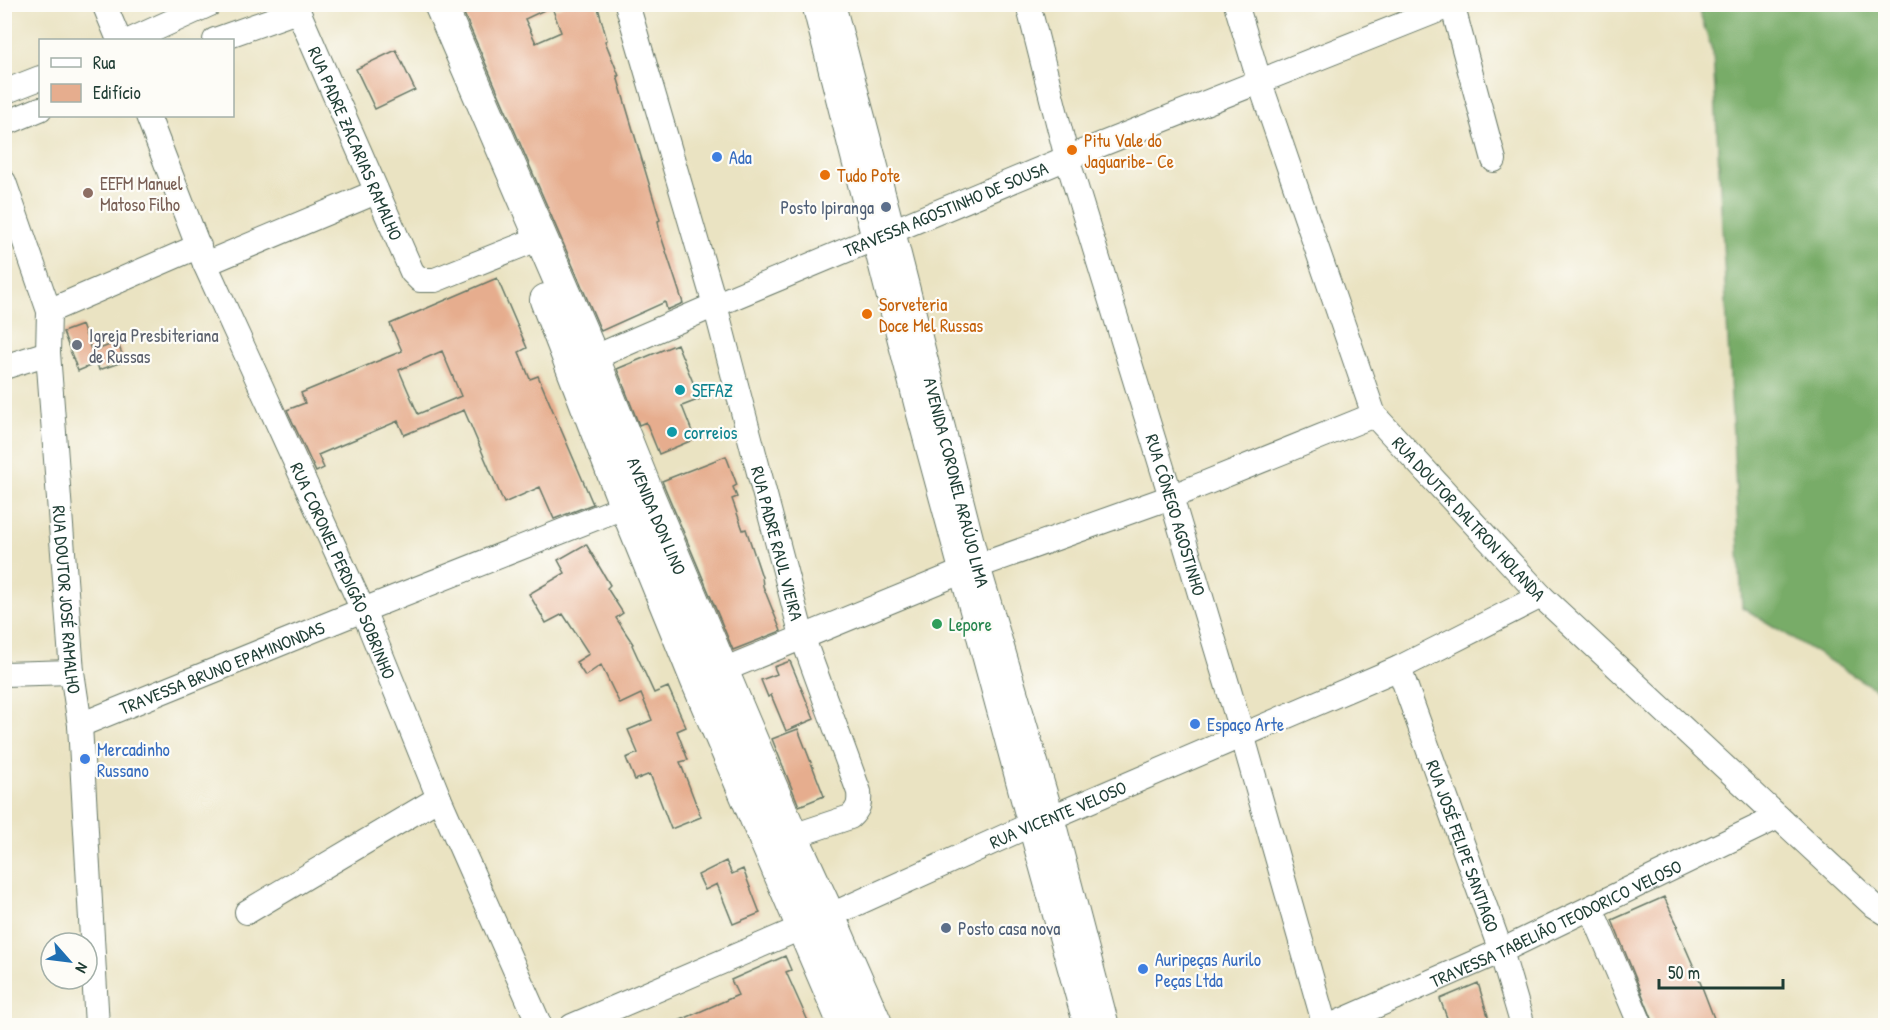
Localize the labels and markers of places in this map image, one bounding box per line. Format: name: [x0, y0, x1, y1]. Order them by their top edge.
place label: Pitu Vale do Jaguaribe- Ce: [1084, 128, 1174, 174]
marker: Pitu Vale do Jaguaribe- Ce: [1065, 143, 1079, 157]
place label: Ada: [729, 145, 752, 170]
marker: Ada: [710, 150, 724, 164]
place label: Tudo Pote: [837, 163, 900, 188]
marker: Tudo Pote: [818, 168, 832, 182]
place label: EEFM Manuel Matoso Filho: [100, 171, 183, 217]
marker: EEFM Manuel Matoso Filho: [81, 186, 95, 200]
place label: Posto Ipiranga: [780, 195, 874, 220]
marker: Posto Ipiranga: [879, 200, 893, 214]
place label: Sorveteria Doce Mel Russas: [879, 292, 983, 338]
marker: Sorveteria Doce Mel Russas: [860, 307, 874, 321]
place label: Igreja Presbiteriana de Russas: [89, 323, 218, 369]
marker: Igreja Presbiteriana de Russas: [70, 338, 84, 352]
place label: SEFAZ: [692, 378, 733, 403]
marker: SEFAZ: [673, 383, 687, 397]
place label: correios: [684, 420, 738, 445]
marker: correios: [665, 425, 679, 439]
place label: Lepore: [949, 612, 992, 637]
marker: Lepore: [930, 617, 944, 631]
place label: Espaço Arte: [1207, 712, 1284, 737]
marker: Espaço Arte: [1188, 717, 1202, 731]
place label: Mercadinho Russano: [97, 737, 170, 783]
marker: Mercadinho Russano: [78, 752, 92, 766]
place label: Posto casa nova: [958, 916, 1060, 941]
marker: Posto casa nova: [939, 921, 953, 935]
place label: Auripeças Aurilo Peças Ltda: [1155, 947, 1261, 993]
marker: Auripeças Aurilo Peças Ltda: [1136, 962, 1150, 976]

